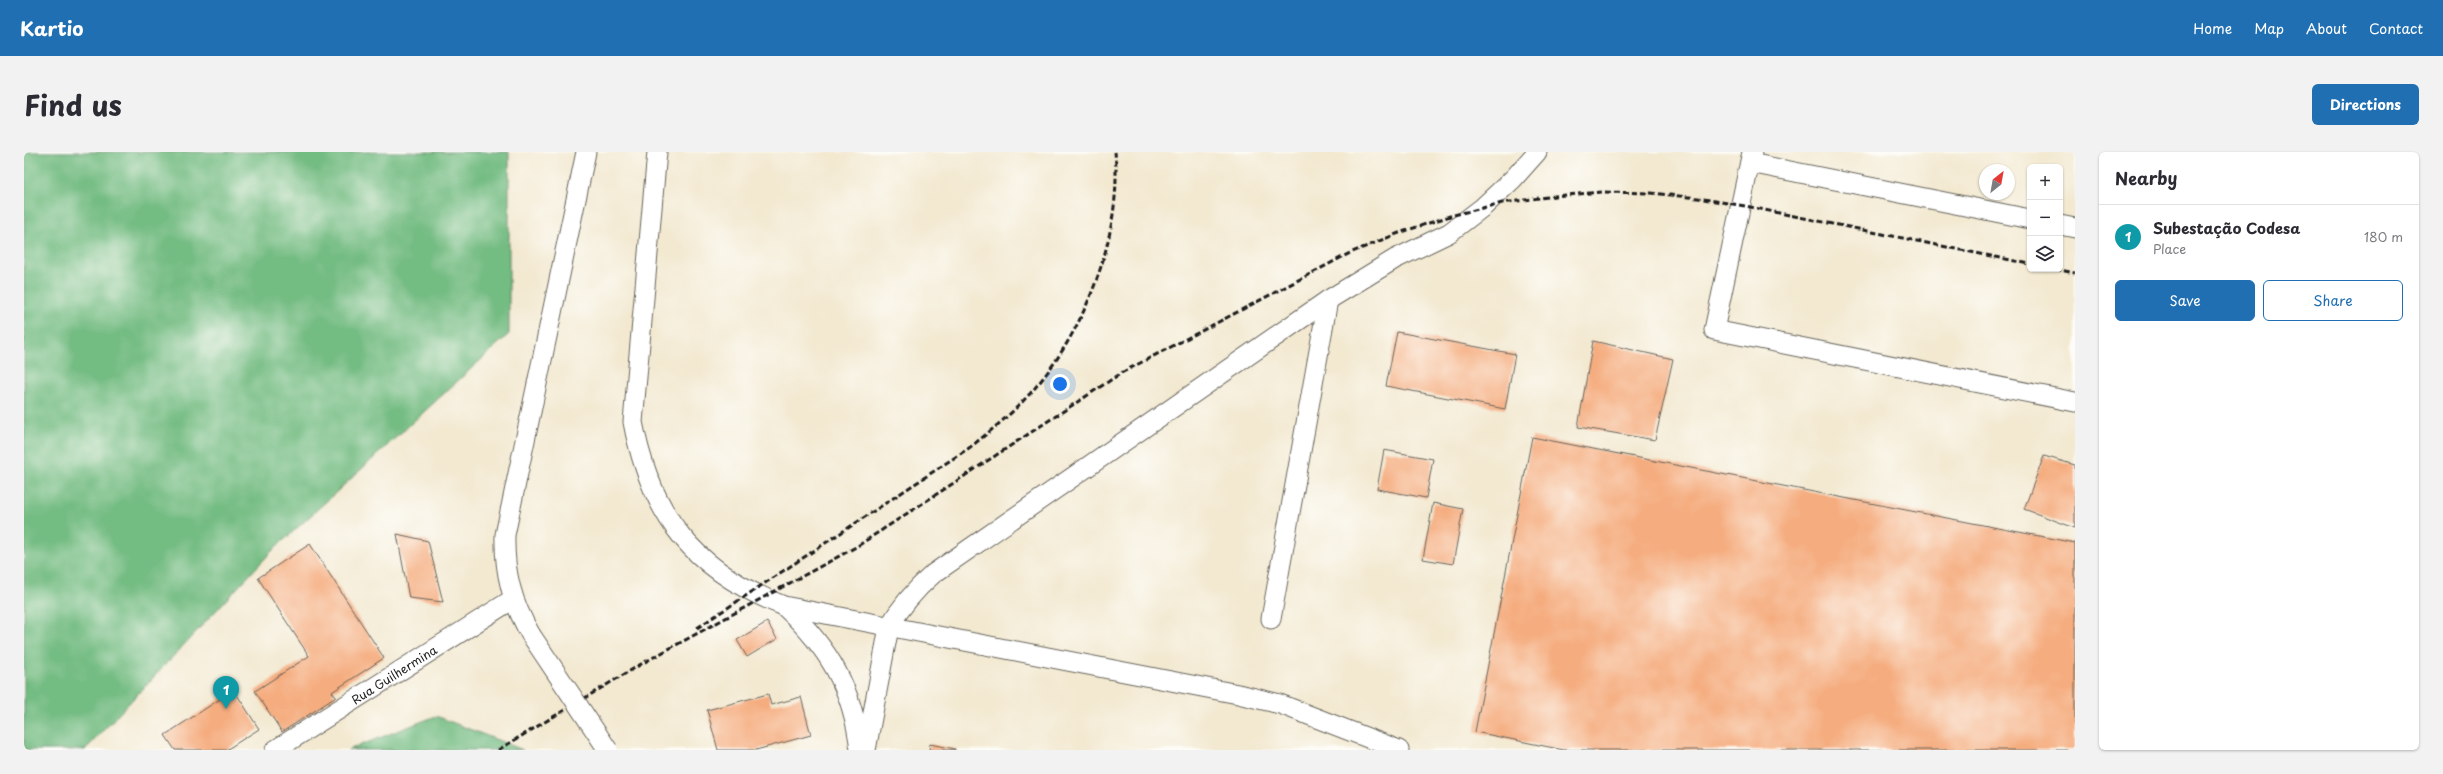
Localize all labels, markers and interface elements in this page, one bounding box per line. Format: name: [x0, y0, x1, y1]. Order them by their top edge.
text: Kartio: [20, 14, 83, 42]
text: Home: [2193, 18, 2232, 39]
text: Map: [2254, 18, 2284, 39]
text: About: [2306, 18, 2347, 39]
text: Contact: [2369, 18, 2423, 39]
text: Find us: [24, 83, 122, 126]
button: Directions: [2312, 84, 2419, 125]
north arrow: [1979, 164, 2015, 200]
map controls: [2027, 164, 2063, 272]
button: +: [2027, 164, 2063, 200]
text: Nearby: [2115, 165, 2177, 191]
button: −: [2027, 200, 2063, 236]
text: Subestação Codesa: [2153, 216, 2300, 239]
text: 1: [2125, 227, 2131, 246]
text: 180 m: [2364, 227, 2403, 246]
button: layers: [2027, 236, 2063, 272]
text: Place: [2153, 239, 2186, 258]
button: Save: [2115, 280, 2255, 321]
button: Share: [2263, 280, 2403, 321]
your location: [1050, 374, 1070, 394]
street label: Rua Guilhermina: [348, 640, 441, 708]
pin: 1: [213, 676, 239, 709]

